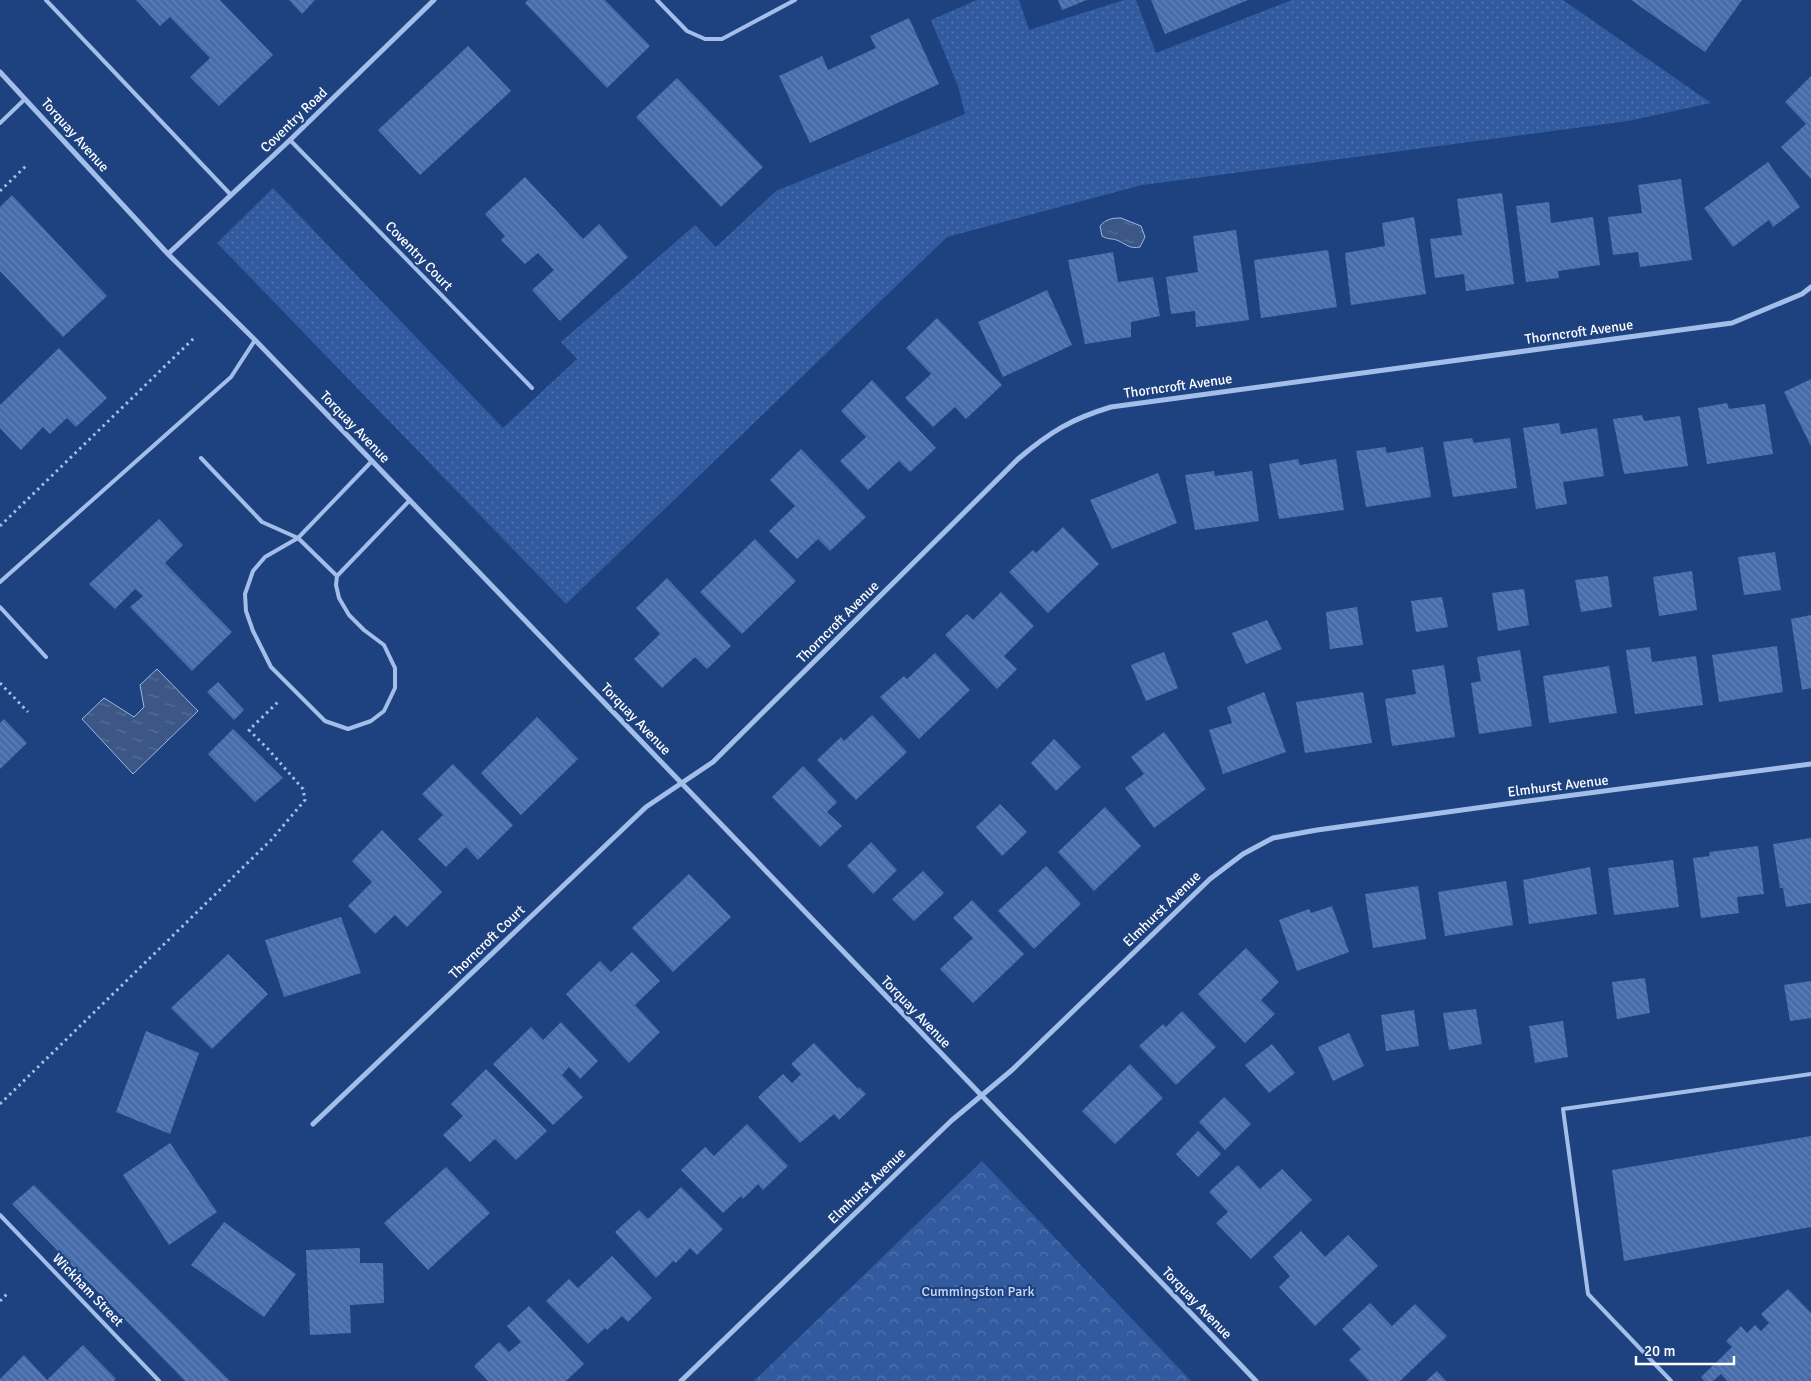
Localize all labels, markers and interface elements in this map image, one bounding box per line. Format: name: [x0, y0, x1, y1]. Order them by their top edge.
street label: Coventry Road: [257, 84, 331, 156]
street label: Torquay Avenue: [37, 95, 113, 175]
street label: Coventry Court: [382, 218, 456, 294]
street label: Thorncroft Avenue: [1524, 316, 1634, 348]
street label: Thorncroft Avenue: [1123, 370, 1233, 402]
street label: Torquay Avenue: [316, 387, 394, 467]
street label: Thorncroft Avenue: [793, 577, 883, 667]
street label: Torquay Avenue: [597, 679, 675, 759]
street label: Elmhurst Avenue: [1507, 771, 1609, 801]
street label: Elmhurst Avenue: [1120, 868, 1204, 950]
street label: Thorncroft Court: [445, 901, 529, 983]
street label: Torquay Avenue: [877, 972, 955, 1052]
street label: Elmhurst Avenue: [825, 1145, 909, 1227]
street label: Wickham Street: [49, 1250, 127, 1330]
street label: Torquay Avenue: [1158, 1263, 1236, 1343]
park label: Cummingston Park: [922, 1283, 1034, 1300]
scale bar: [1636, 1334, 1734, 1366]
text: 20 m: [1644, 1342, 1675, 1360]

